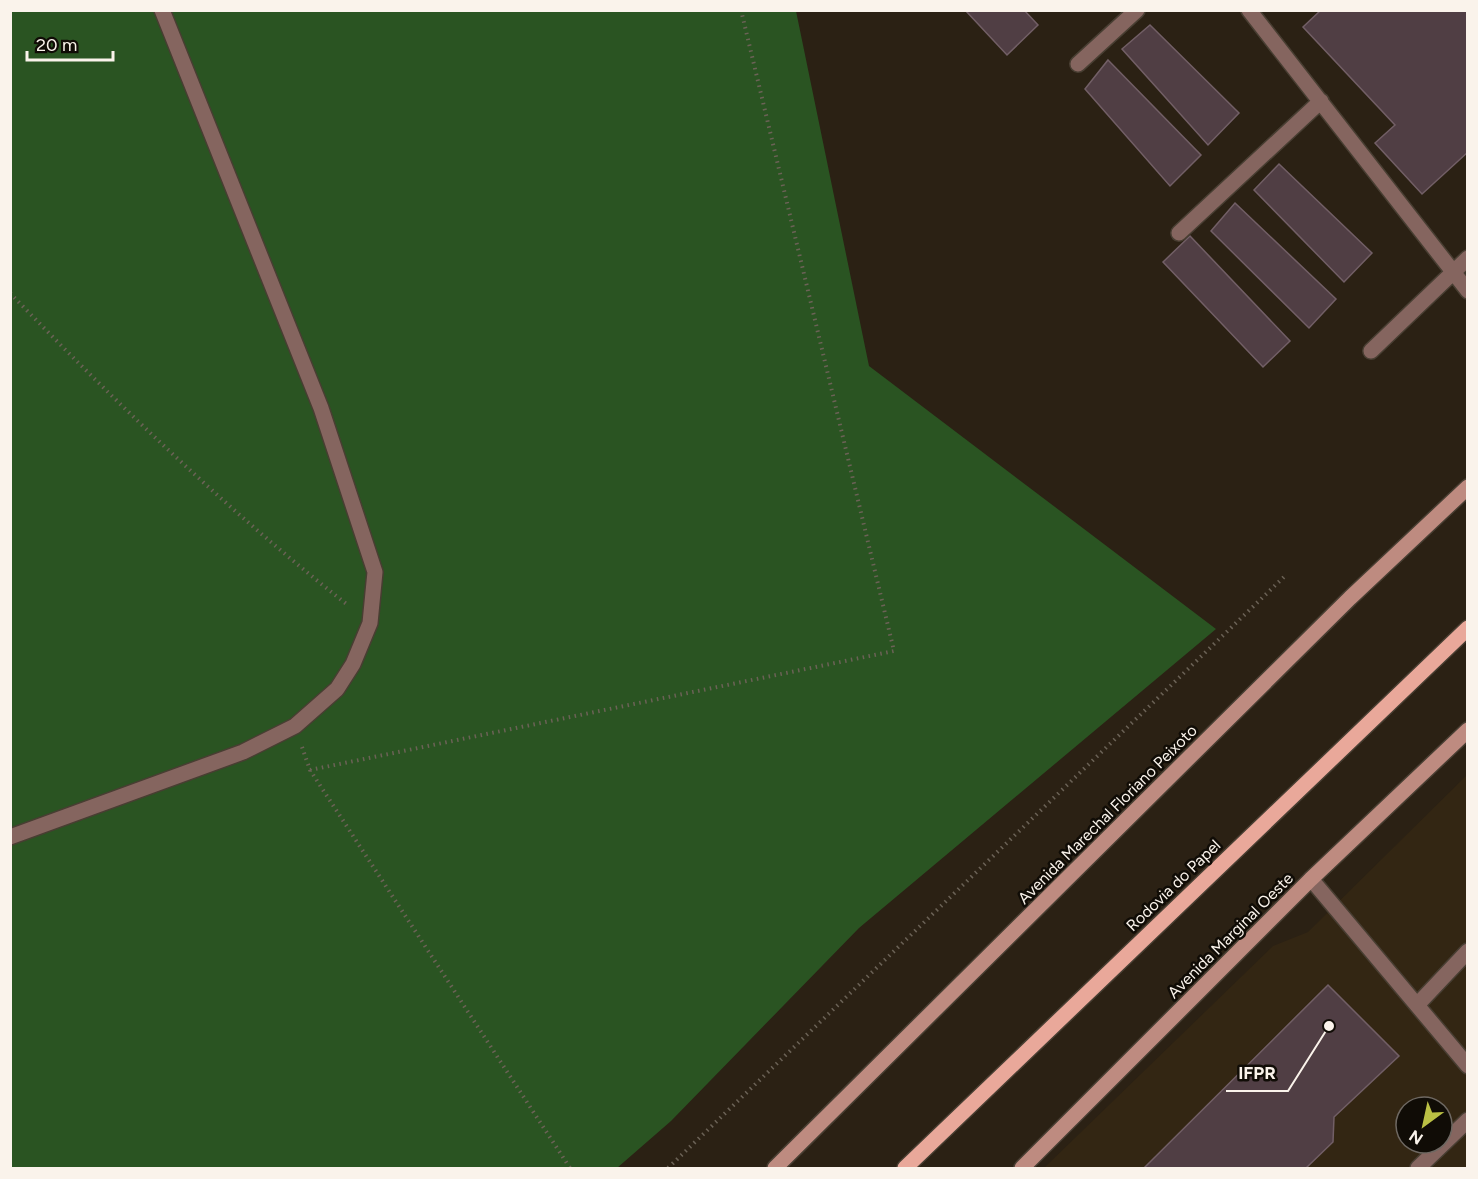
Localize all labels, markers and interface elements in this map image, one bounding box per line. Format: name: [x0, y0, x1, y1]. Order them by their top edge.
scale bar: [27, 24, 112, 62]
text: 20 m: [36, 34, 77, 56]
street label: Avenida Marechal Floriano Peixoto: [1014, 721, 1201, 908]
street label: Rodovia do Papel: [1122, 836, 1224, 935]
street label: Avenida Marginal Oeste: [1164, 868, 1297, 1002]
callout: IFPR: [1226, 1055, 1288, 1091]
text: IFPR: [1238, 1062, 1276, 1084]
north arrow: [1394, 1095, 1454, 1155]
text: N: [1406, 1126, 1426, 1148]

